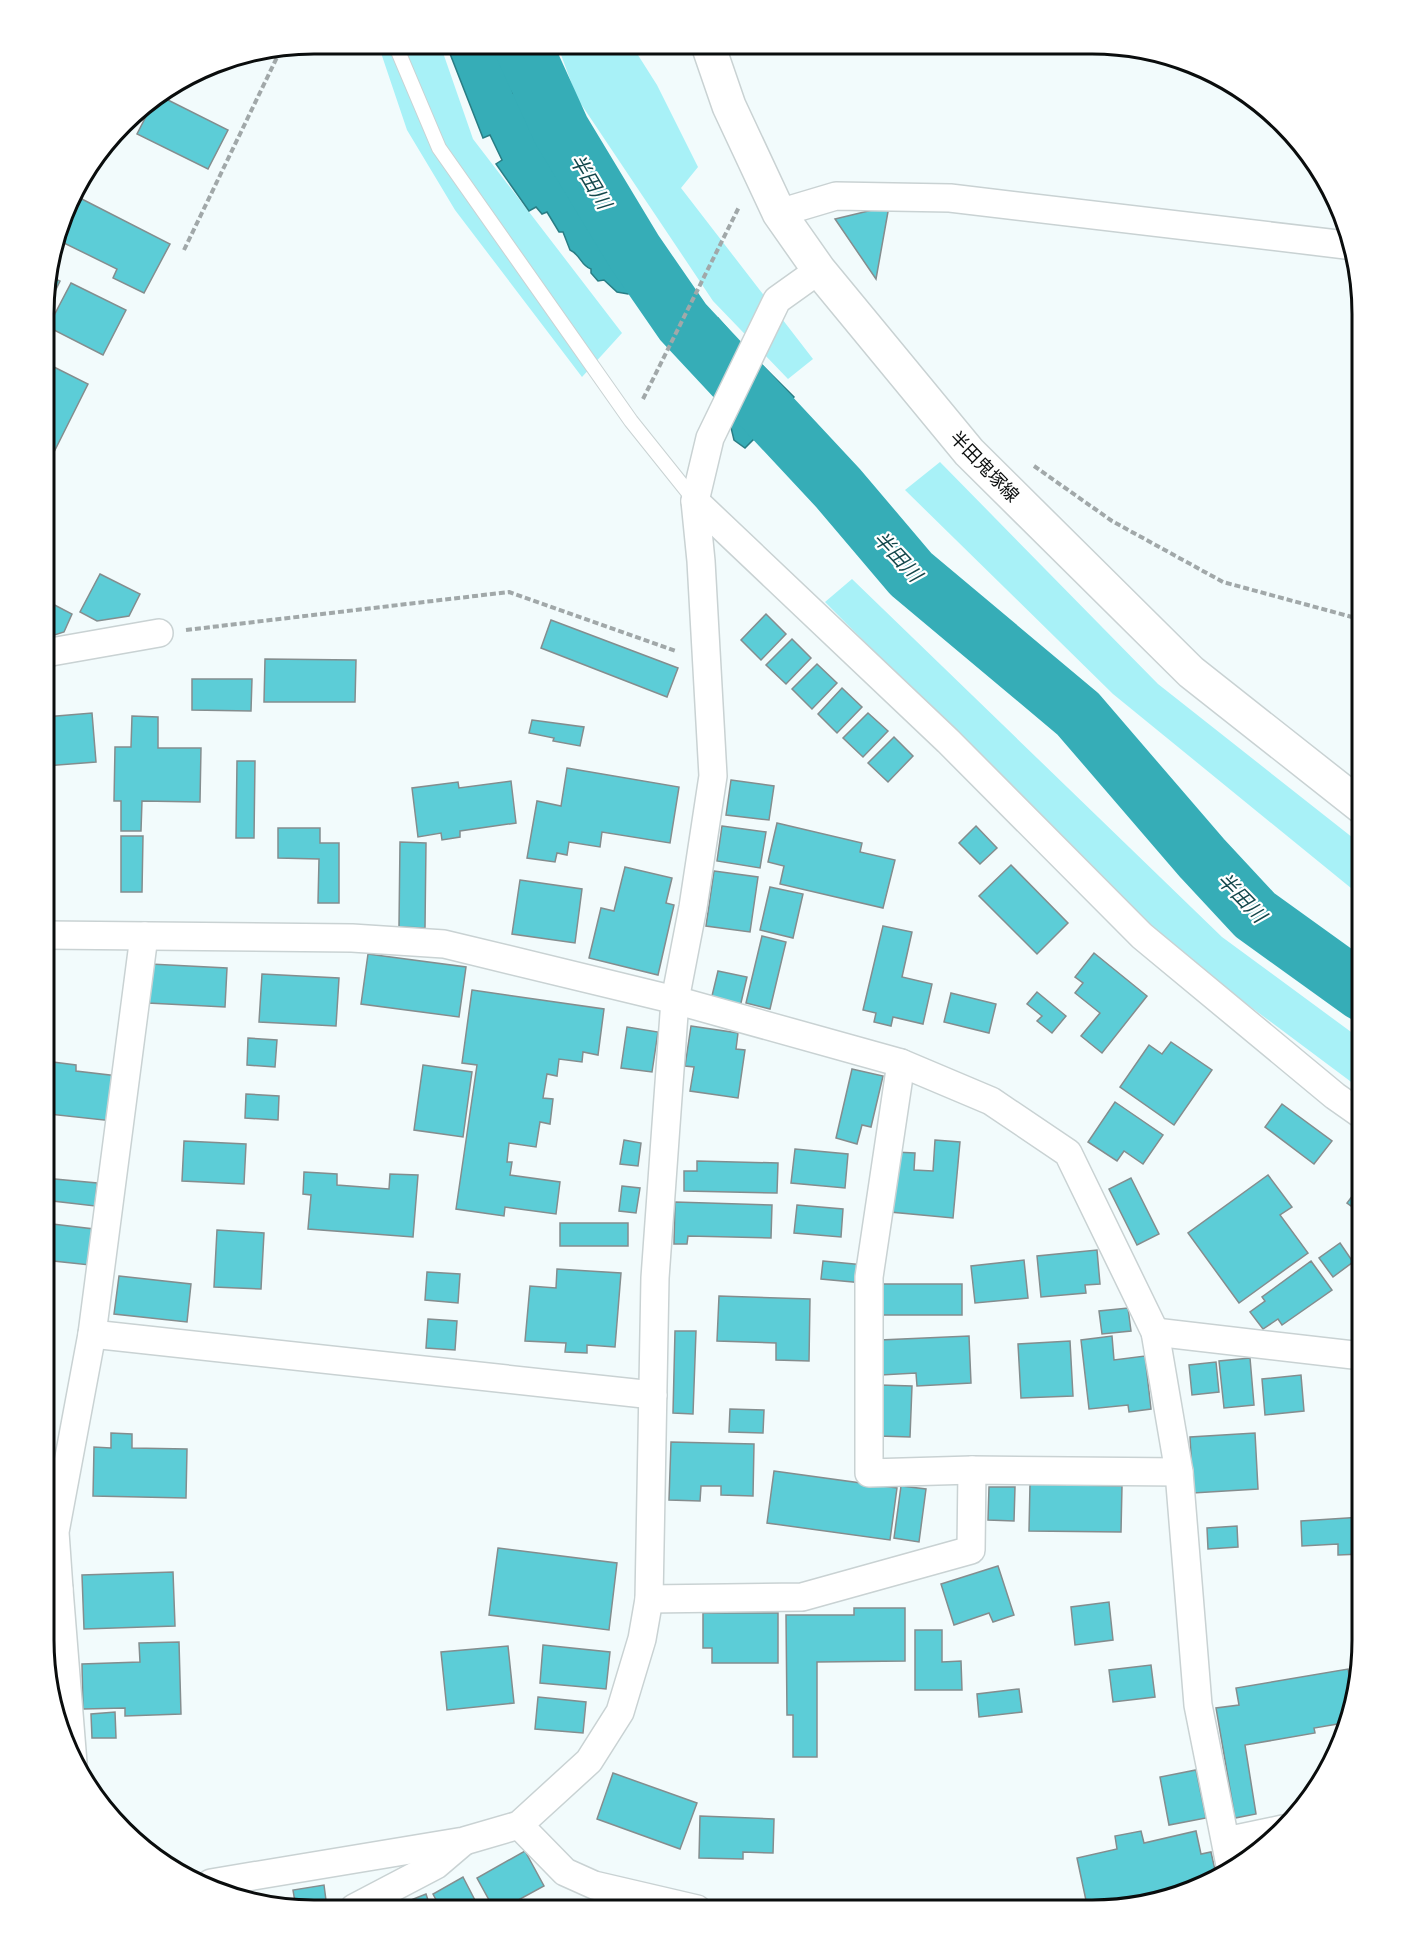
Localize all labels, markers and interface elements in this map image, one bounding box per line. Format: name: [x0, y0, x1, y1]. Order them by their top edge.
water label: 半田川: [564, 148, 619, 215]
street label: 半田鬼塚線: [945, 425, 1025, 507]
water label: 半田川: [868, 525, 930, 589]
water label: 半田川: [1211, 866, 1274, 929]

